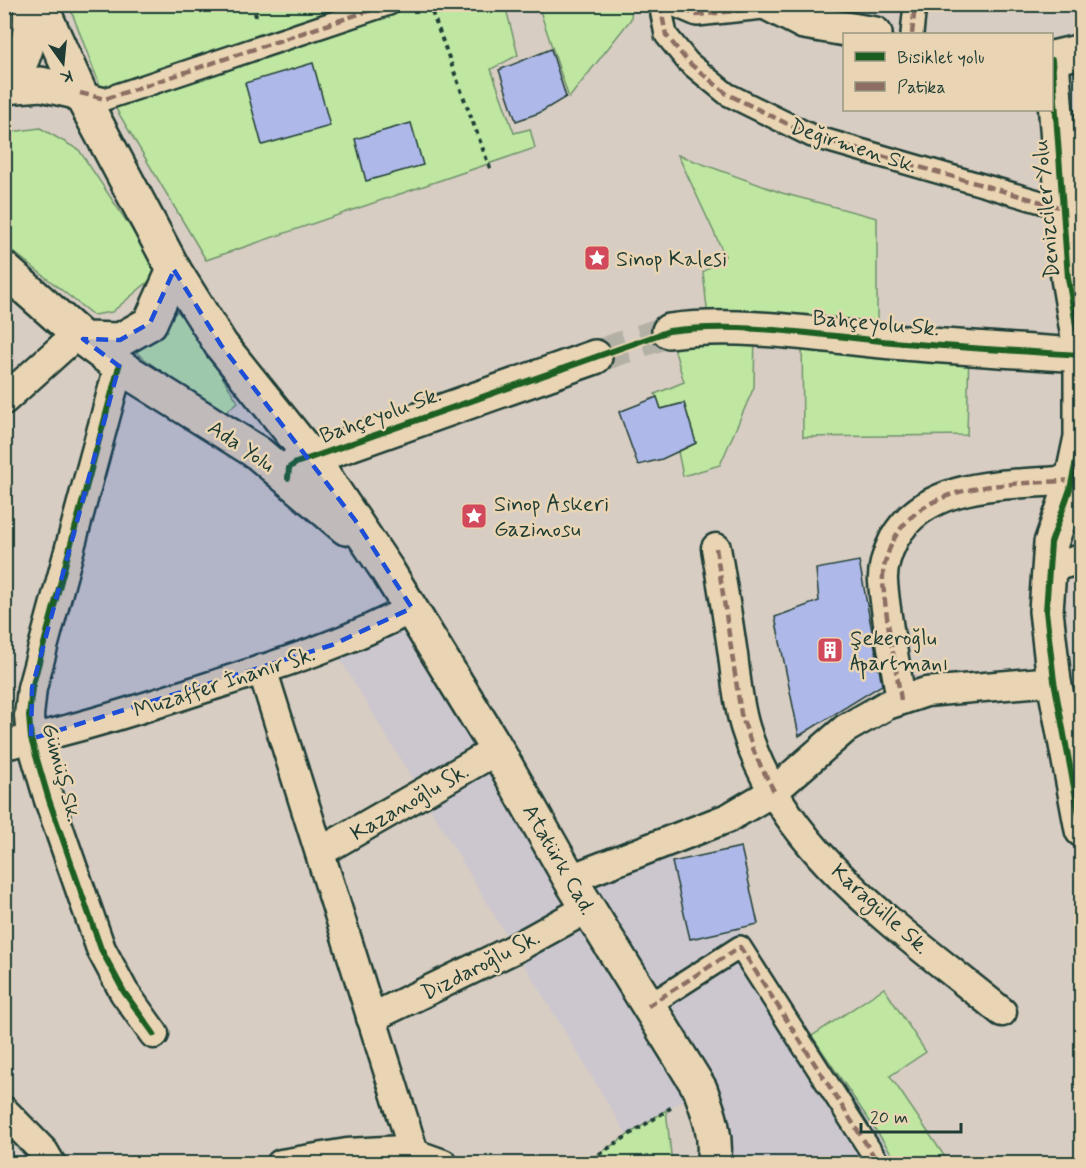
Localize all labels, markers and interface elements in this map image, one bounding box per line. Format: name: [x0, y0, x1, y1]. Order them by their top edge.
north arrow: [33, 33, 93, 93]
legend: [843, 33, 1053, 111]
text: Bisiklet yolu: [897, 46, 985, 70]
text: K: [58, 64, 75, 88]
text: Patika: [897, 76, 946, 100]
street label: Değirmen Sk.: [786, 113, 920, 182]
street label: Denizciler Yolu: [1027, 138, 1067, 279]
place icon: Sinop Kalesi: [582, 243, 612, 273]
place label: Sinop Kalesi: [616, 246, 727, 274]
street label: Bahçeyolu Sk.: [811, 304, 940, 343]
street label: Bahçeyolu Sk.: [316, 381, 445, 451]
street label: Ada Yolu: [202, 414, 280, 479]
place label: Sinop Askeri Gazinosu: [494, 491, 609, 544]
place icon: Sinop Askeri Gazinosu: [459, 501, 489, 531]
place label: Şekeroğlu Apartmanı: [850, 625, 949, 680]
building icon: Şekeroğlu Apartmanı: [815, 635, 845, 665]
street label: Muzaffer İnanır Sk.: [130, 640, 319, 725]
street label: Gümüş Sk.: [34, 720, 88, 825]
street label: Kazanoğlu Sk.: [346, 758, 475, 849]
street label: Atatürk Cad.: [515, 800, 601, 920]
street label: Karagülle Sk.: [823, 858, 935, 963]
street label: Dizdaroğlu Sk.: [417, 924, 545, 1009]
scale bar: [861, 1096, 962, 1134]
text: 20 m: [870, 1106, 908, 1130]

